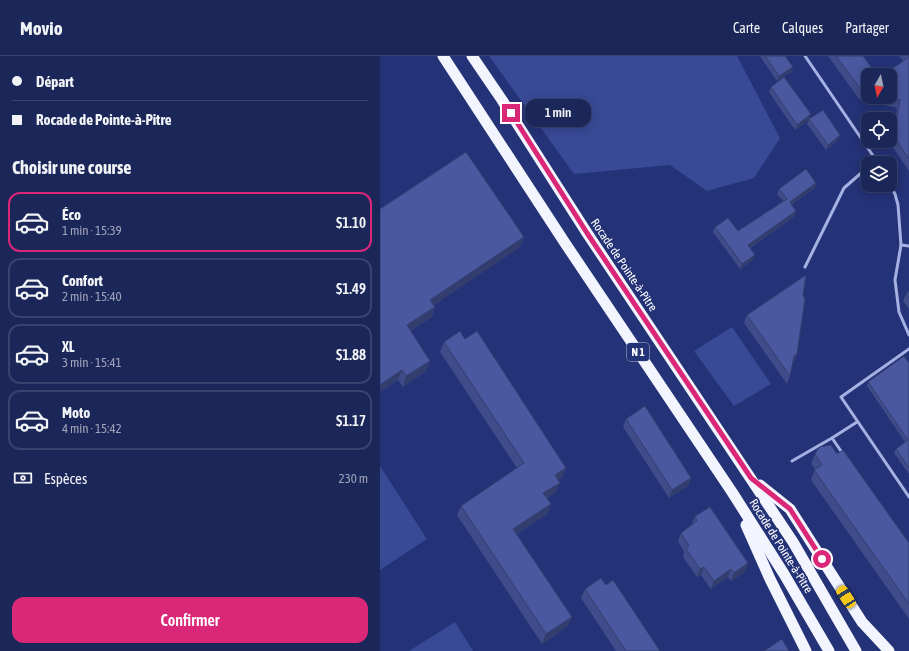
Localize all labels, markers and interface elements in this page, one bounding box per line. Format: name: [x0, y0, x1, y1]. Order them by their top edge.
text: Movio: [20, 17, 63, 39]
text: Carte: [733, 20, 760, 36]
text: Calques: [782, 20, 823, 36]
text: Partager: [845, 20, 889, 36]
north arrow: [861, 68, 897, 104]
map controls: [861, 68, 897, 192]
text: Départ: [36, 73, 74, 90]
callout: 1 min: [525, 99, 591, 127]
route end: [502, 104, 520, 122]
text: 1 min: [545, 105, 571, 120]
text: Rocade de Pointe-à-Pitre: [36, 111, 172, 128]
button: locate: [861, 112, 897, 148]
button: layers: [861, 156, 897, 192]
text: Choisir une course: [12, 157, 131, 178]
icon: car: [14, 204, 50, 240]
text: Éco: [62, 206, 81, 223]
text: $1.10: [336, 214, 366, 231]
street label: Rocade de Pointe-à-Pitre: [588, 216, 660, 314]
text: 1 min · 15:39: [62, 223, 122, 238]
icon: car: [14, 270, 50, 306]
text: Confort: [62, 272, 103, 289]
text: $1.49: [336, 280, 366, 297]
text: 2 min · 15:40: [62, 289, 122, 304]
icon: car: [14, 336, 50, 372]
text: XL: [62, 338, 75, 355]
road number: N 1: [627, 343, 649, 361]
text: $1.88: [336, 346, 366, 363]
text: 3 min · 15:41: [62, 355, 122, 370]
icon: car: [14, 402, 50, 438]
text: Moto: [62, 404, 90, 421]
text: $1.17: [336, 412, 366, 429]
text: 4 min · 15:42: [62, 421, 122, 436]
icon: cash: [12, 467, 34, 489]
text: Espèces: [44, 470, 87, 487]
text: 230 m: [339, 471, 368, 486]
street label: Rocade de Pointe-à-Pitre: [746, 496, 816, 596]
route start: [813, 550, 831, 568]
car: [834, 584, 858, 610]
button: Confirmer: [12, 597, 368, 643]

